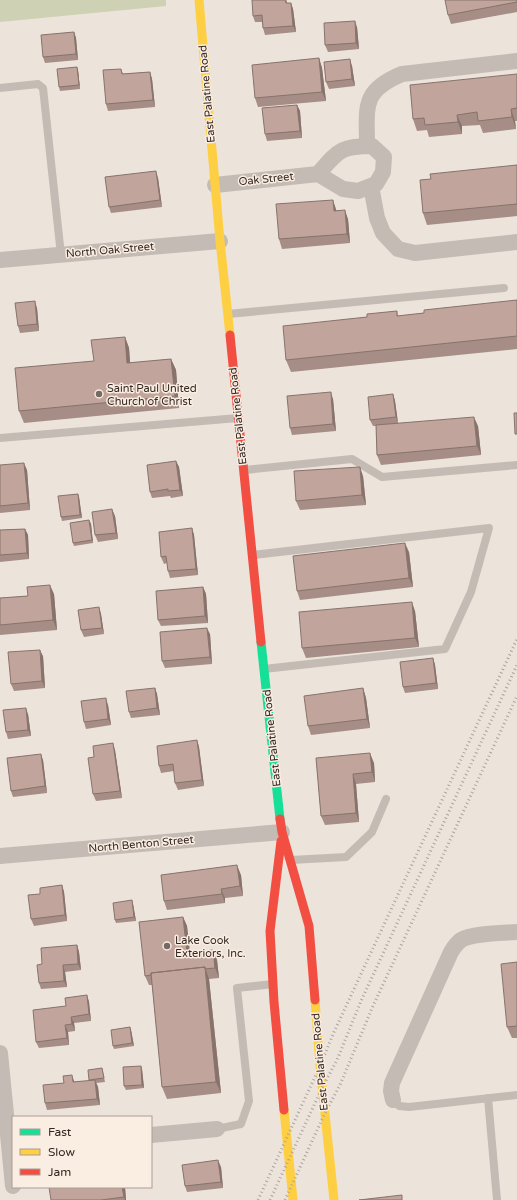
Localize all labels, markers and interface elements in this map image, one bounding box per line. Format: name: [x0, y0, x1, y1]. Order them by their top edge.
street label: East Palatine Road: [196, 45, 218, 143]
street label: Oak Street: [238, 170, 294, 188]
street label: North Oak Street: [65, 240, 155, 260]
street label: East Palatine Road: [226, 367, 250, 465]
place label: Saint Paul United Church of Christ: [107, 382, 197, 408]
marker: Saint Paul United Church of Christ: [94, 389, 104, 399]
street label: East Palatine Road: [260, 689, 284, 787]
street label: North Benton Street: [88, 833, 194, 855]
place label: Lake Cook Exteriors, Inc.: [175, 934, 246, 960]
marker: Lake Cook Exteriors, Inc.: [162, 941, 172, 951]
street label: East Palatine Road: [309, 1013, 331, 1111]
legend: [12, 1116, 152, 1188]
text: Fast: [48, 1125, 72, 1139]
text: Slow: [48, 1145, 75, 1159]
text: Jam: [48, 1165, 71, 1179]

